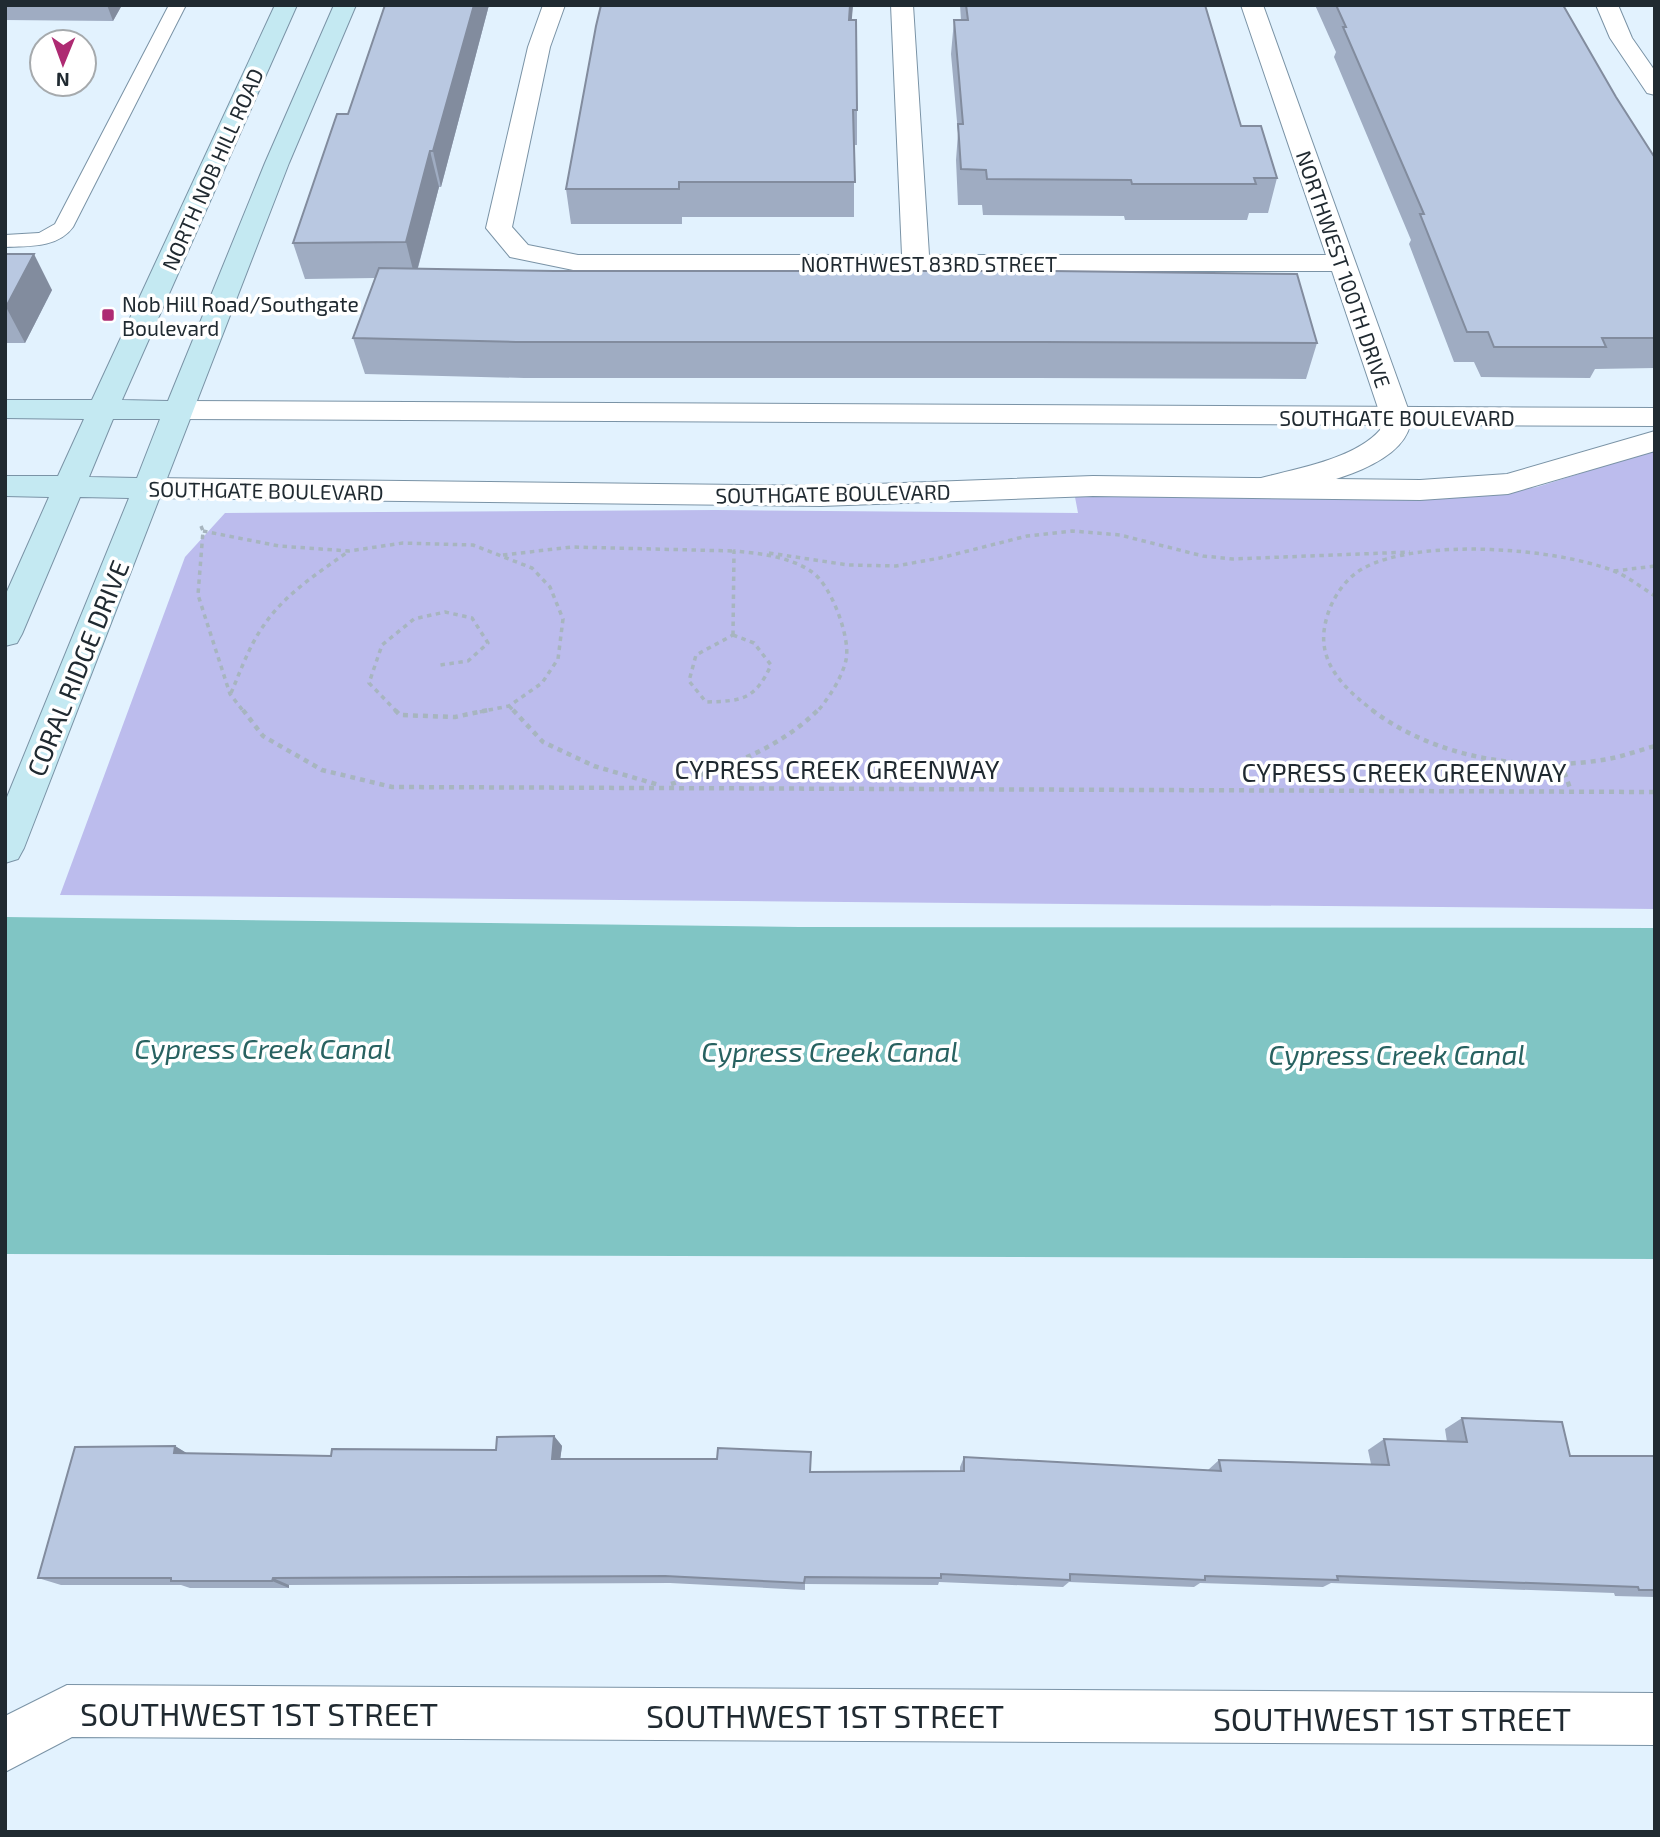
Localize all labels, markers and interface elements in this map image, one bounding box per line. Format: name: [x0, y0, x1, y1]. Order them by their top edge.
north arrow: [28, 28, 98, 98]
street label: NORTH NOB HILL ROAD: [156, 64, 268, 274]
text: N: [56, 69, 70, 92]
street label: NORTHWEST 100TH DRIVE: [1292, 147, 1396, 391]
street label: NORTHWEST 83RD STREET: [801, 251, 1057, 276]
place label: Nob Hill Road/Southgate Boulevard: [122, 291, 359, 340]
marker: Nob Hill Road/Southgate Boulevard: [100, 307, 116, 323]
street label: SOUTHGATE BOULEVARD: [1279, 405, 1515, 430]
street label: SOUTHGATE BOULEVARD: [148, 475, 384, 505]
street label: SOUTHGATE BOULEVARD: [715, 478, 951, 508]
street label: CORAL RIDGE DRIVE: [20, 556, 134, 780]
street label: CYPRESS CREEK GREENWAY: [675, 753, 1000, 784]
street label: CYPRESS CREEK GREENWAY: [1242, 756, 1567, 787]
water label: Cypress Creek Canal: [134, 1031, 392, 1065]
water label: Cypress Creek Canal: [701, 1034, 959, 1068]
water label: Cypress Creek Canal: [1268, 1037, 1526, 1071]
street label: SOUTHWEST 1ST STREET: [80, 1694, 438, 1732]
street label: SOUTHWEST 1ST STREET: [646, 1696, 1004, 1734]
street label: SOUTHWEST 1ST STREET: [1213, 1699, 1571, 1737]

